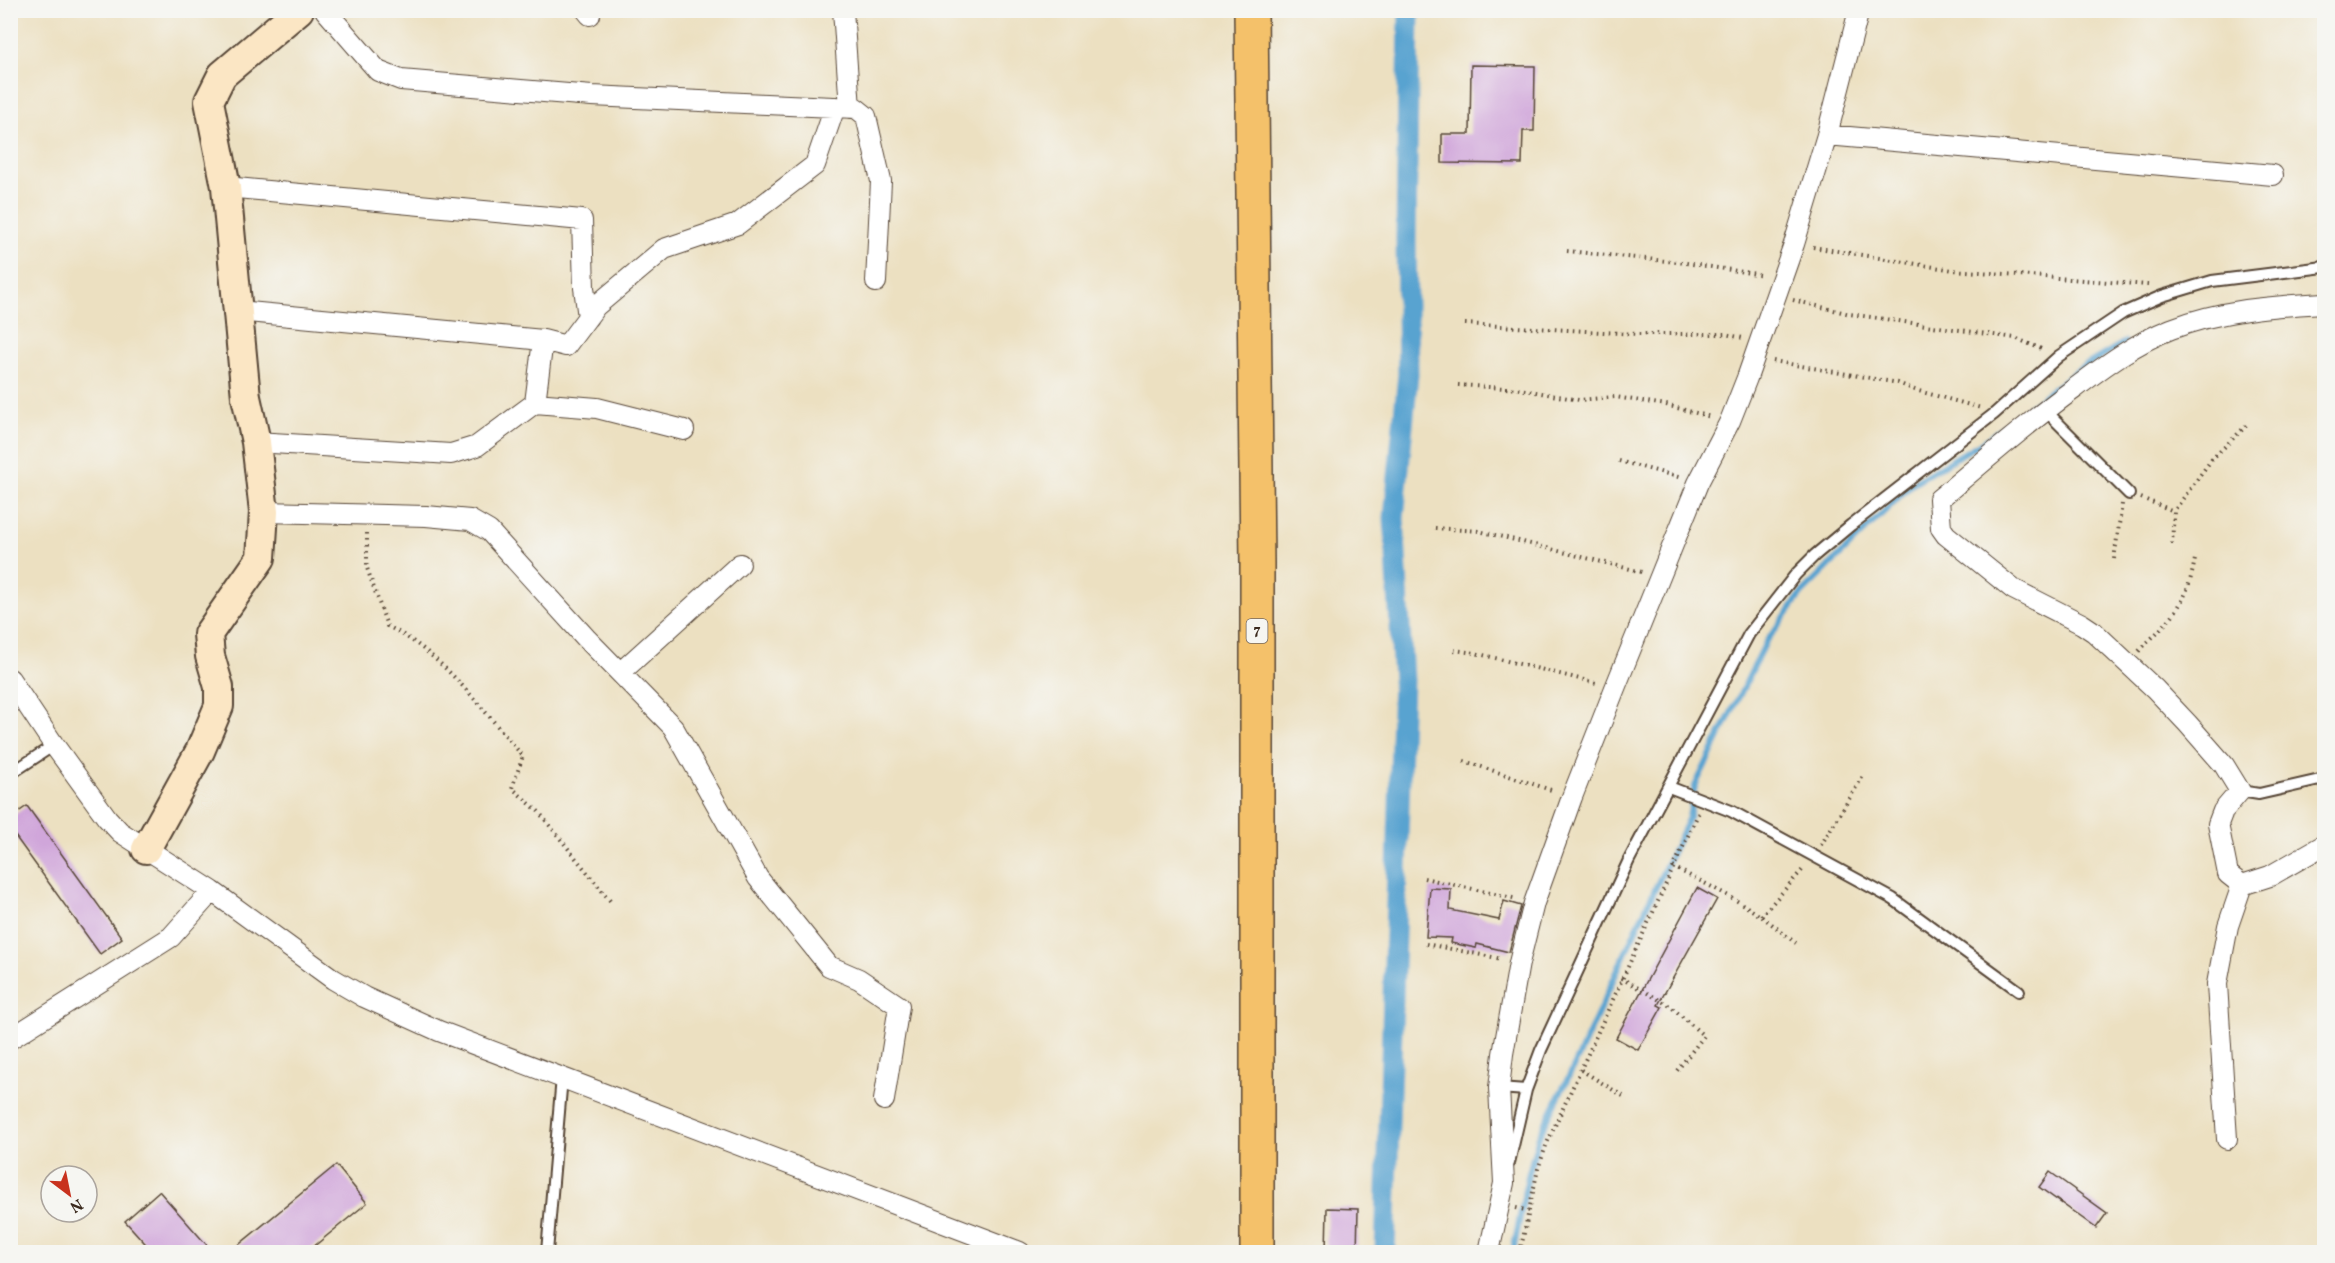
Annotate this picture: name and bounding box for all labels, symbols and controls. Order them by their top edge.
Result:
road number: 7 [1246,619,1268,643]
north arrow [39,1164,99,1224]
text: N [65,1193,87,1218]

